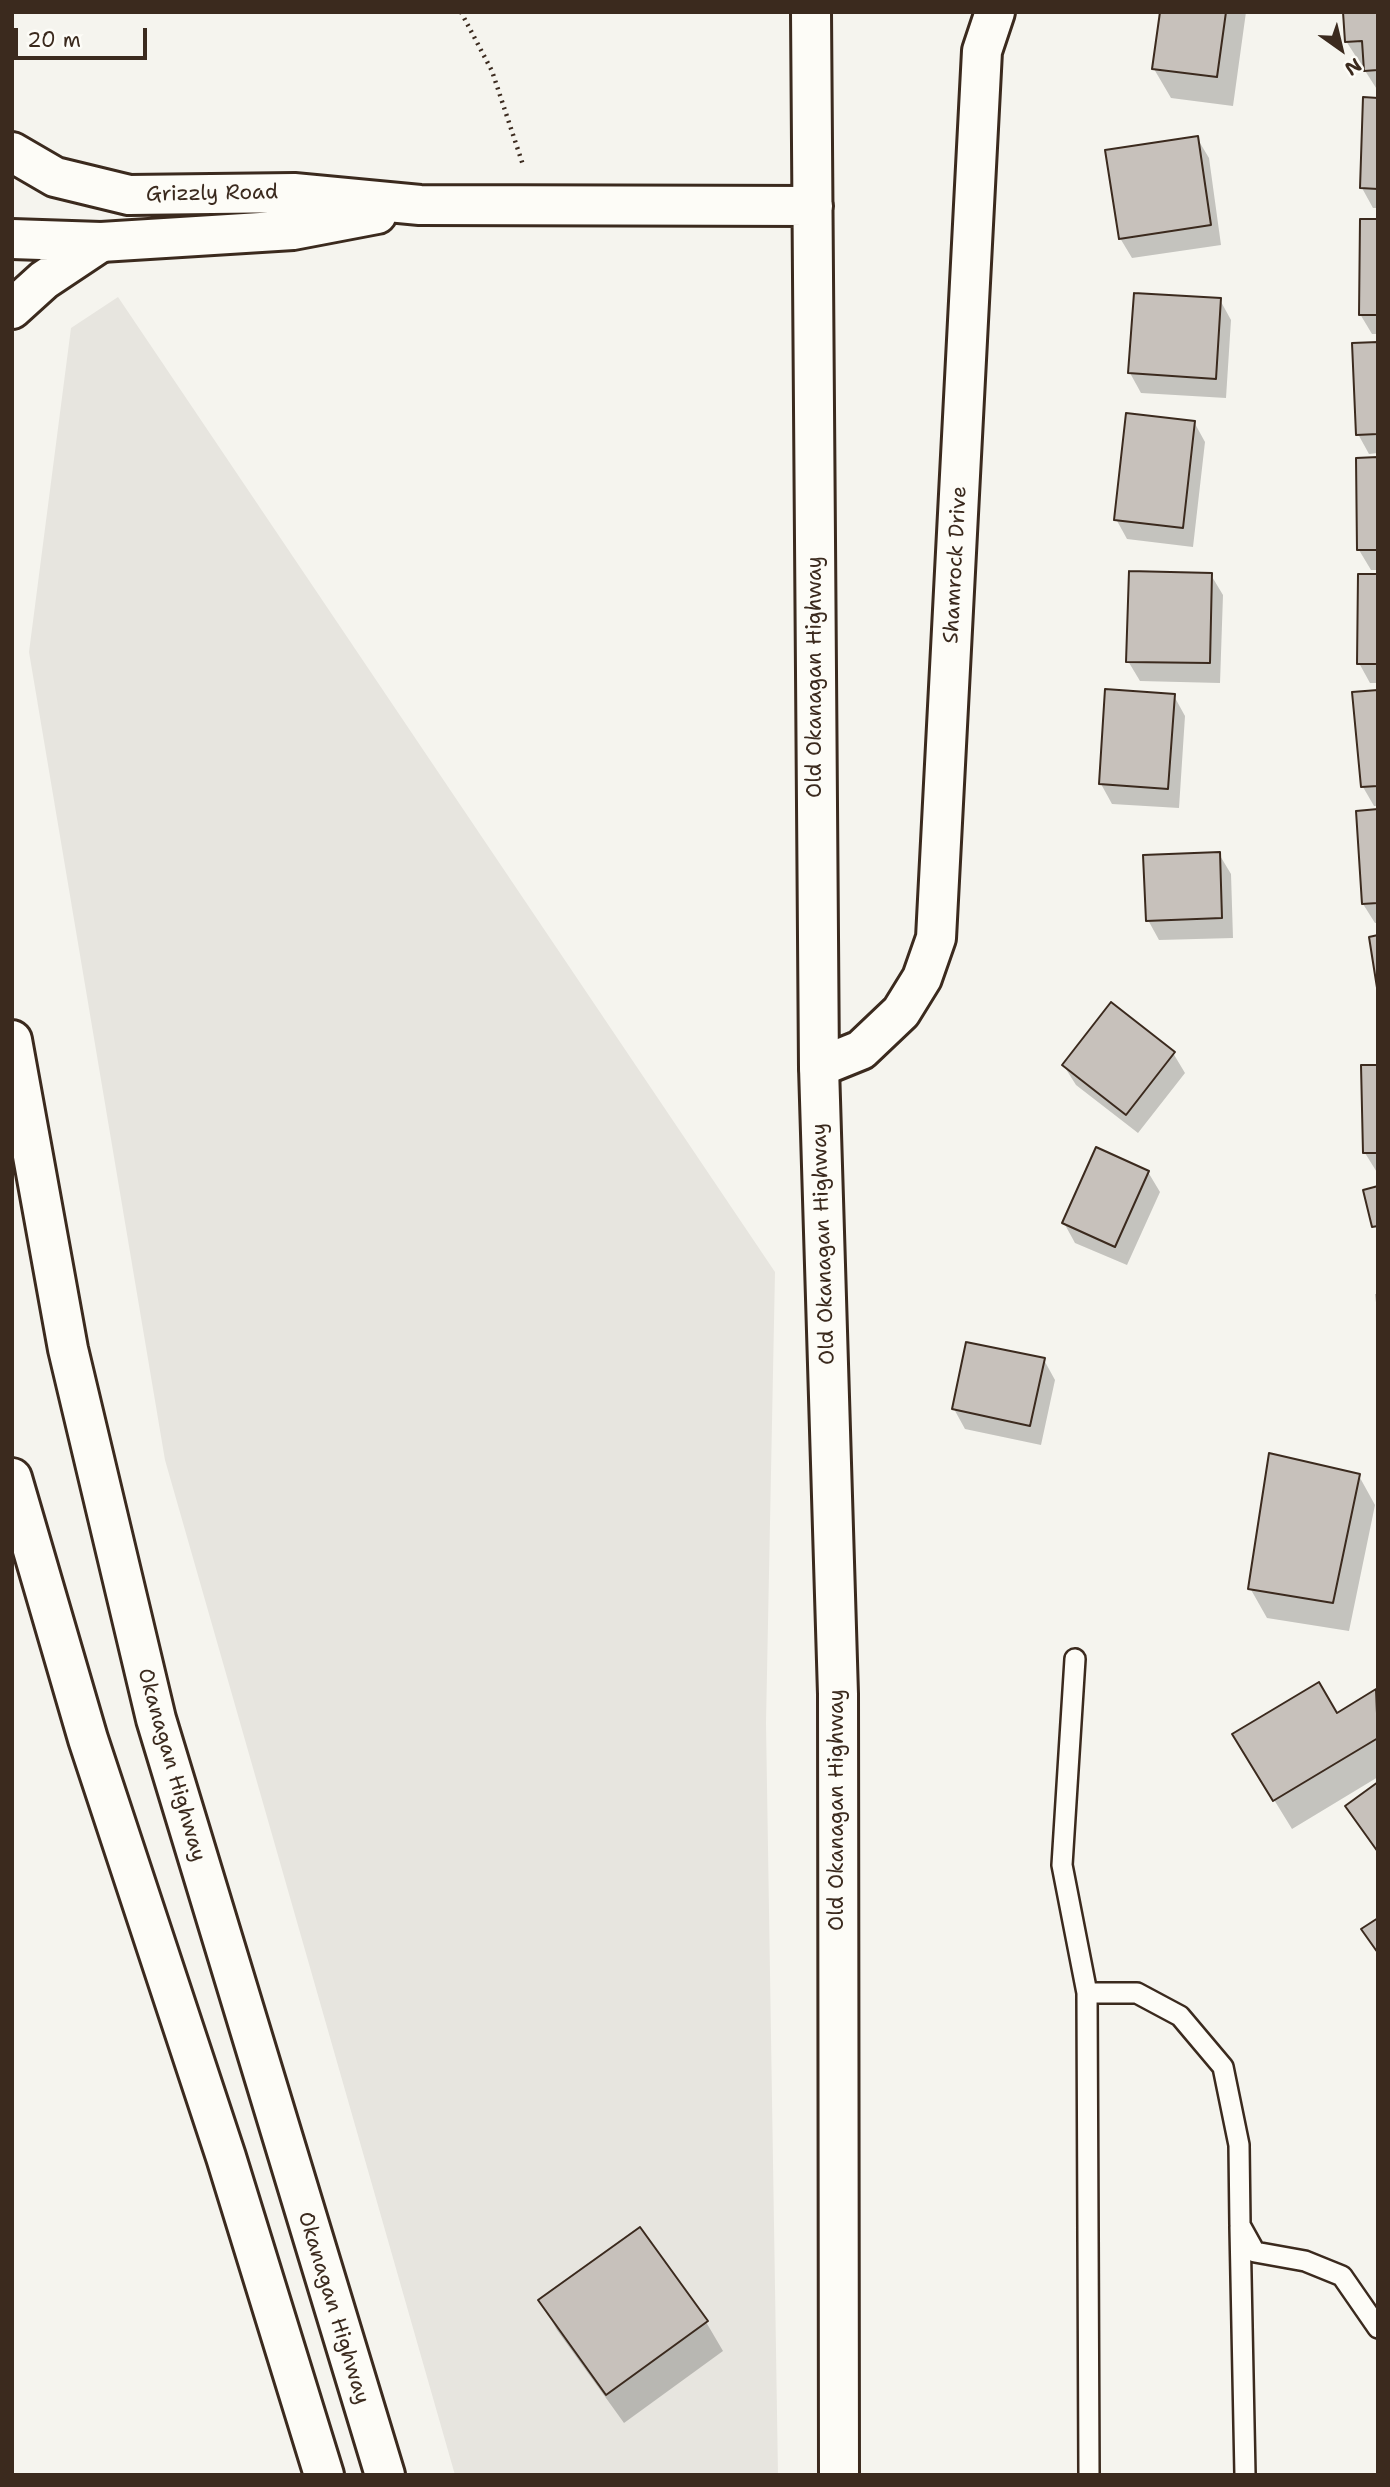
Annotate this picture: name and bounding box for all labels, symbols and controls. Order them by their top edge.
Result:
scale bar [18,14,150,58]
north arrow [1306,14,1376,84]
text: 20 m [27,26,81,54]
text: N [1340,52,1366,81]
street label: Grizzly Road [146,180,278,208]
street label: Shamrock Drive [939,486,973,644]
street label: Old Okanagan Highway [803,556,829,798]
street label: Old Okanagan Highway [807,1123,841,1365]
street label: Okanagan Highway [131,1665,211,1865]
street label: Old Okanagan Highway [825,1689,851,1931]
street label: Okanagan Highway [292,2209,374,2407]

